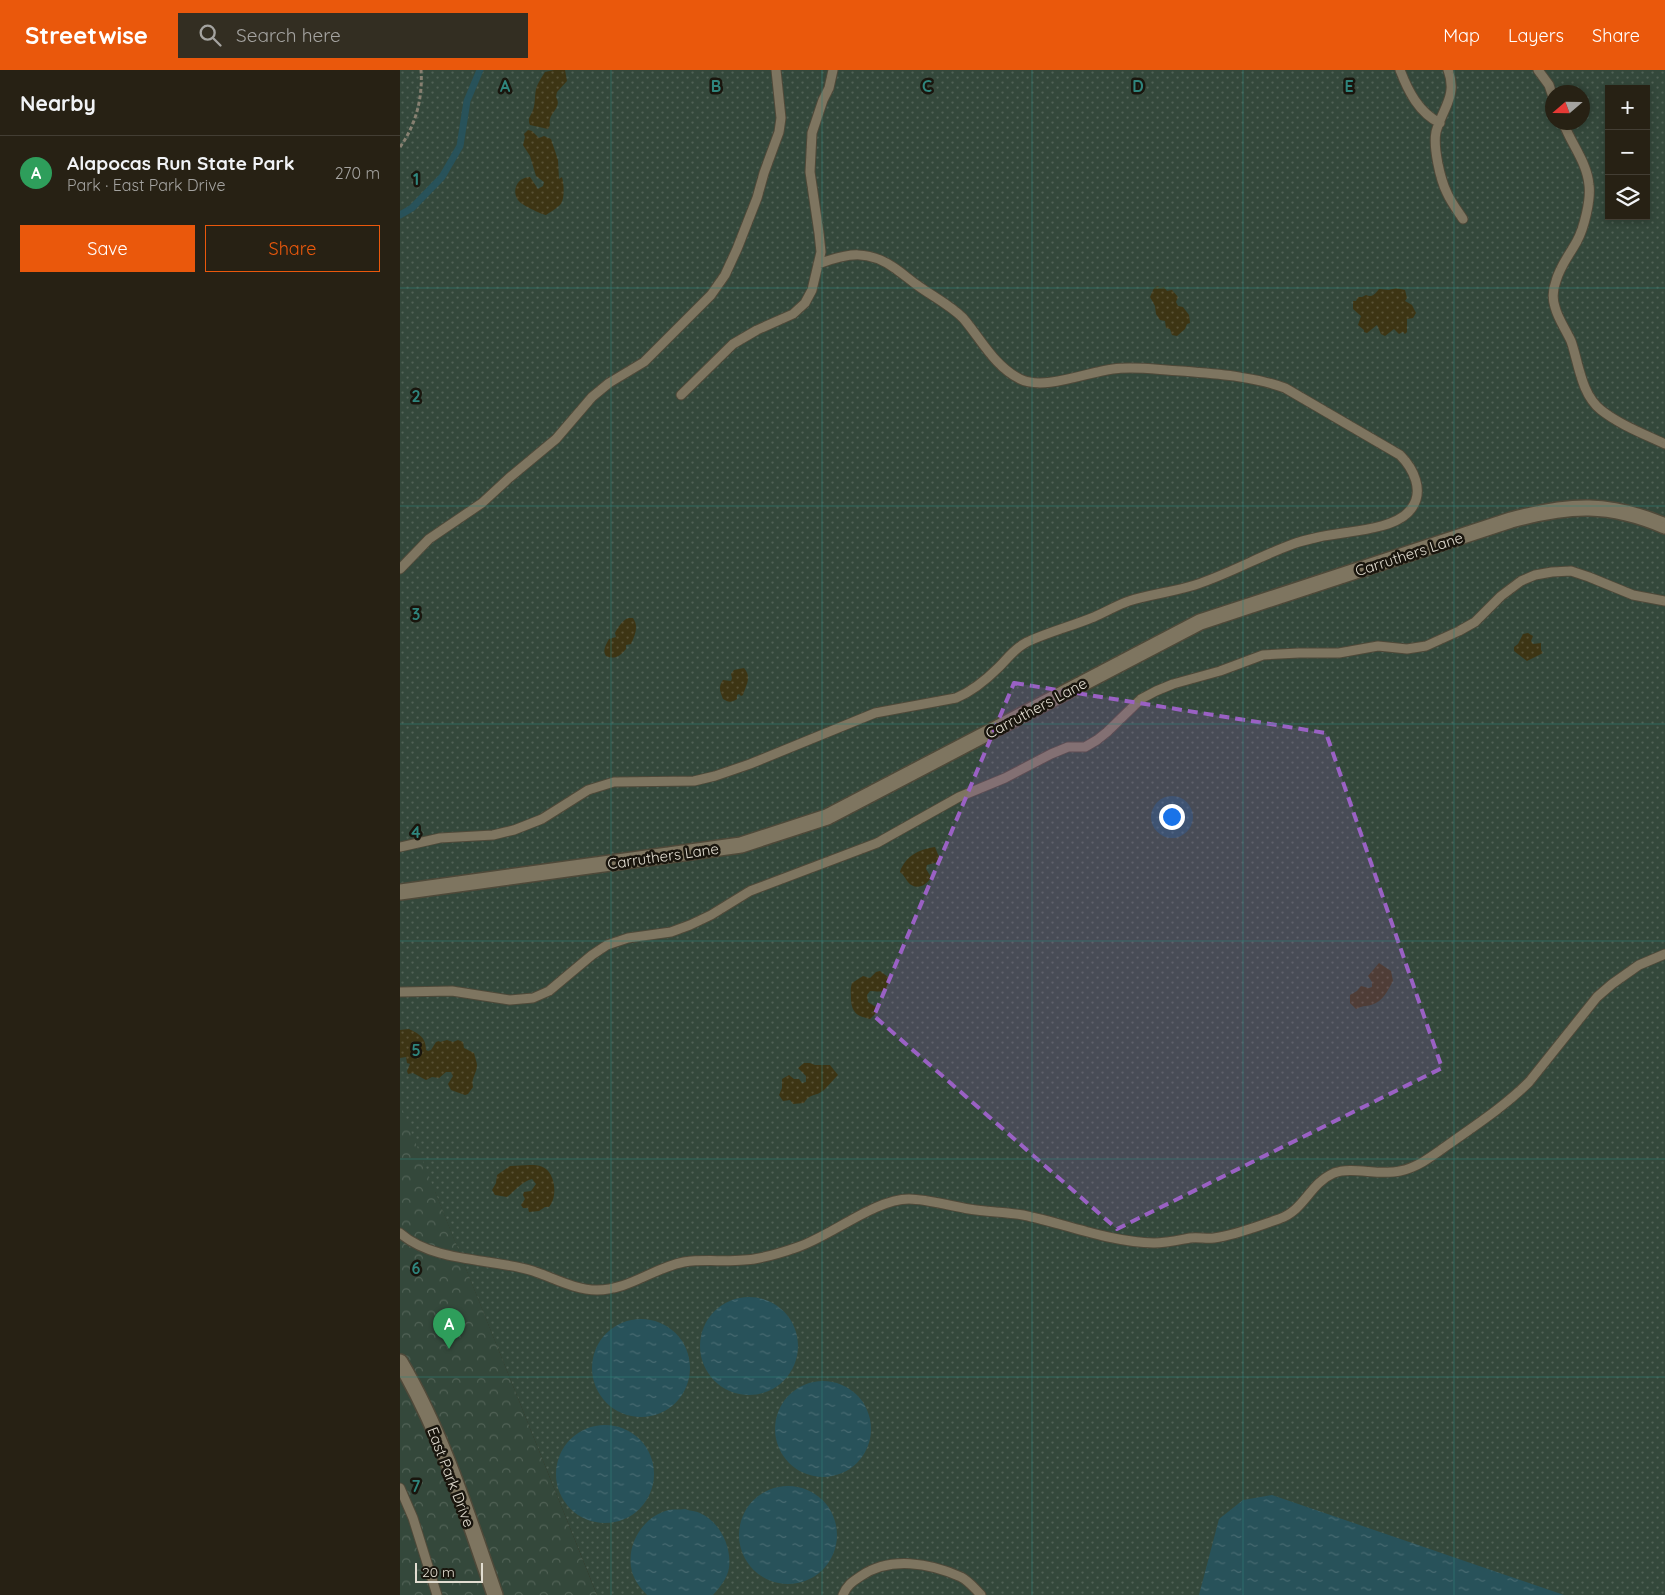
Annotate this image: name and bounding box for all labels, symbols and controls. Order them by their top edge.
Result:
search box [178,13,528,58]
text: Streetwise [25,20,148,50]
icon: search [196,21,224,49]
text: Search here [236,23,341,47]
text: Map [1443,24,1480,47]
text: Layers [1508,24,1564,47]
text: Share [1592,24,1640,47]
text: A [500,76,511,96]
text: B [711,76,721,96]
text: C [922,76,932,96]
text: D [1132,76,1144,96]
text: E [1344,76,1354,96]
north arrow [1545,85,1590,130]
map controls [1605,85,1650,220]
button: + [1605,85,1650,130]
text: Nearby [20,90,96,116]
button: − [1605,130,1650,175]
text: Alapocas Run State Park [67,151,295,175]
text: A [31,163,41,183]
text: 270 m [335,163,380,183]
text: 1 [413,169,419,189]
text: Park · East Park Drive [67,175,226,195]
button: layers [1605,175,1650,220]
button: Save [20,225,195,272]
button: Share [205,225,380,272]
text: 2 [411,386,421,406]
street label: Carruthers Lane [1353,528,1465,580]
text: 3 [412,604,420,624]
street label: Carruthers Lane [982,673,1090,743]
your location [1159,804,1185,830]
text: 4 [411,822,421,842]
street label: Carruthers Lane [606,839,720,873]
text: 5 [411,1040,421,1060]
text: 6 [412,1258,421,1278]
pin: A [433,1308,465,1349]
street label: East Park Drive [423,1424,479,1530]
text: 7 [412,1476,421,1496]
scale bar [415,1560,482,1583]
text: 20 m [422,1563,455,1581]

